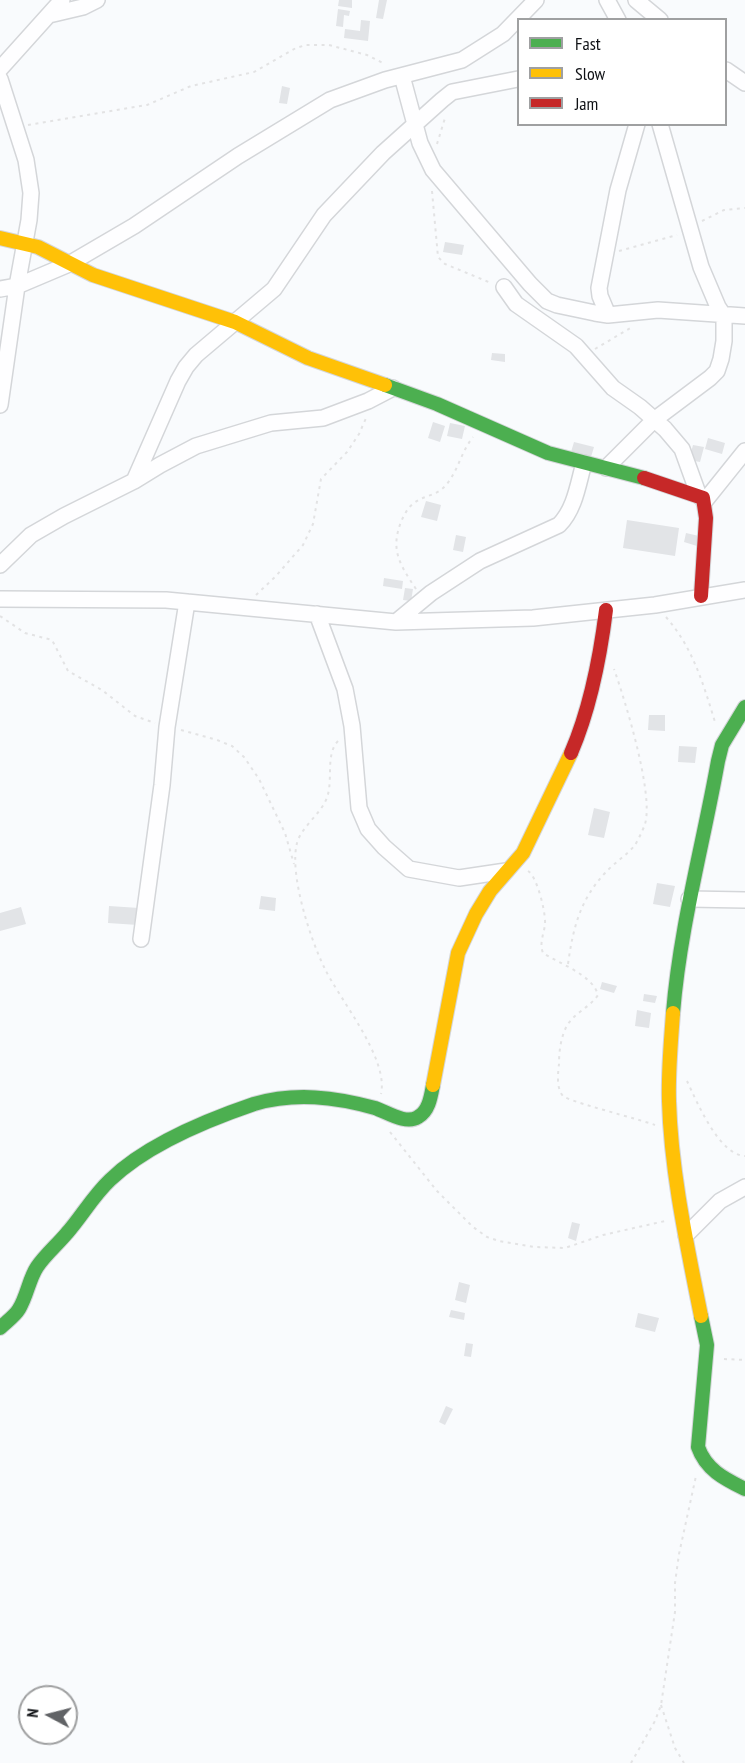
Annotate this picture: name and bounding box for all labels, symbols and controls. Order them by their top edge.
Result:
legend [517,18,727,126]
text: Fast [575,32,601,55]
text: Slow [575,62,605,85]
text: Jam [575,92,598,115]
north arrow [18,1685,78,1745]
text: N [22,1708,43,1719]

